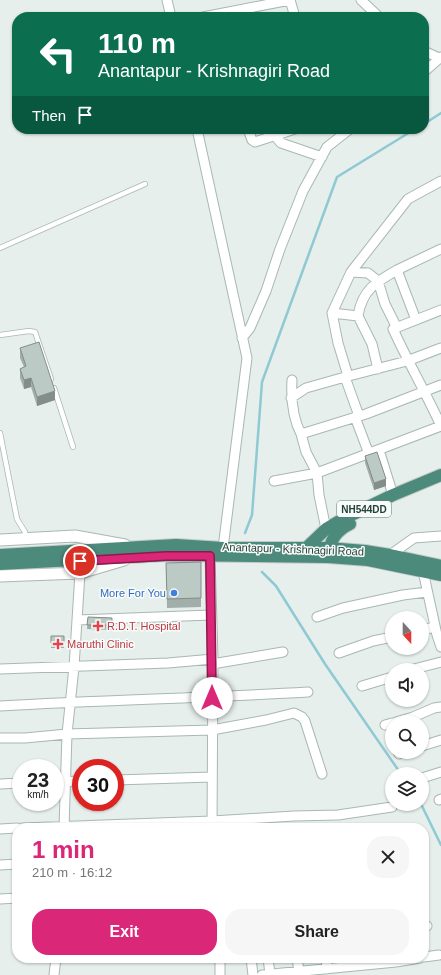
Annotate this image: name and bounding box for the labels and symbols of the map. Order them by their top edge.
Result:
road number: NH544DD [337,501,391,517]
street label: Anantapur - Krishnagiri Road [222,541,364,557]
pin [63,544,97,578]
place label: More For You [100,587,166,599]
marker: More For You [169,588,179,598]
north arrow [385,611,429,655]
marker: R.D.T. Hospital [92,620,104,632]
place label: R.D.T. Hospital [107,620,180,632]
marker: Maruthi Clinic [52,638,64,650]
place label: Maruthi Clinic [67,638,134,650]
position arrow [191,677,233,719]
speed limit sign: 30 [72,759,124,811]

